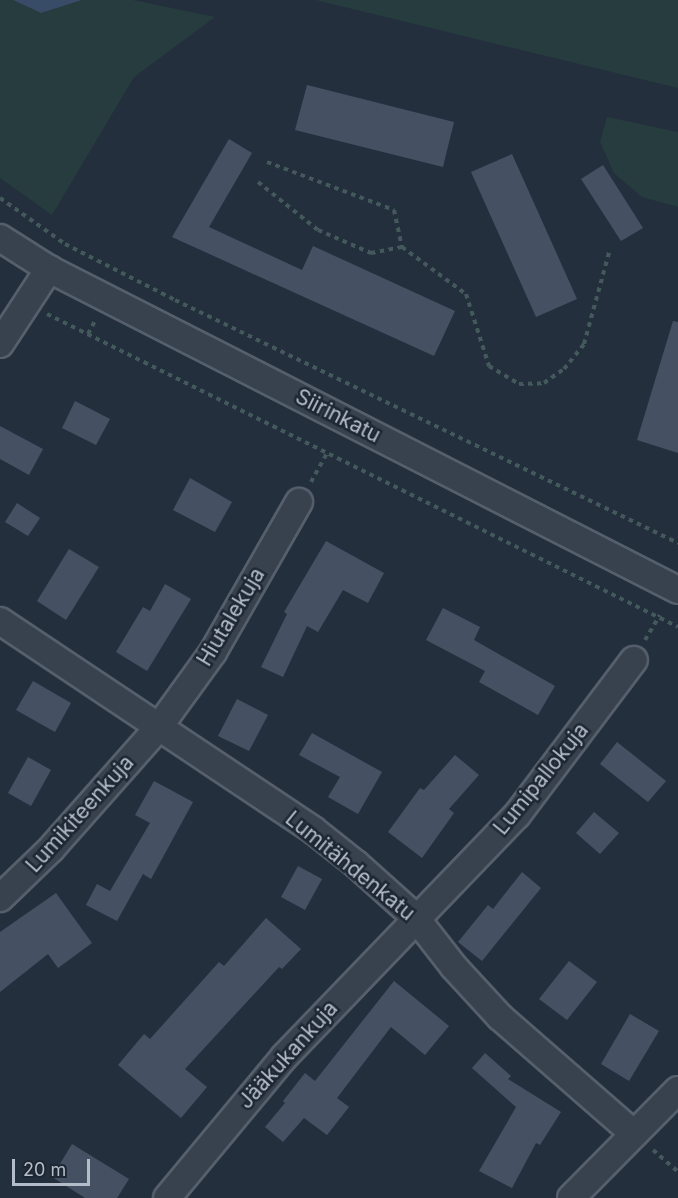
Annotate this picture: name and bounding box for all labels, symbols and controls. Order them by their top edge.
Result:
street label: Siirinkatu [291,384,385,448]
street label: Hiutalekuja [192,563,270,671]
street label: Lumipallokuja [488,718,594,840]
street label: Lumikiteenkuja [21,750,139,878]
street label: Lumitähdenkatu [280,806,420,926]
street label: Jääkukankuja [233,996,343,1114]
scale bar [15,1147,93,1185]
text: 20 m [23,1159,66,1180]

